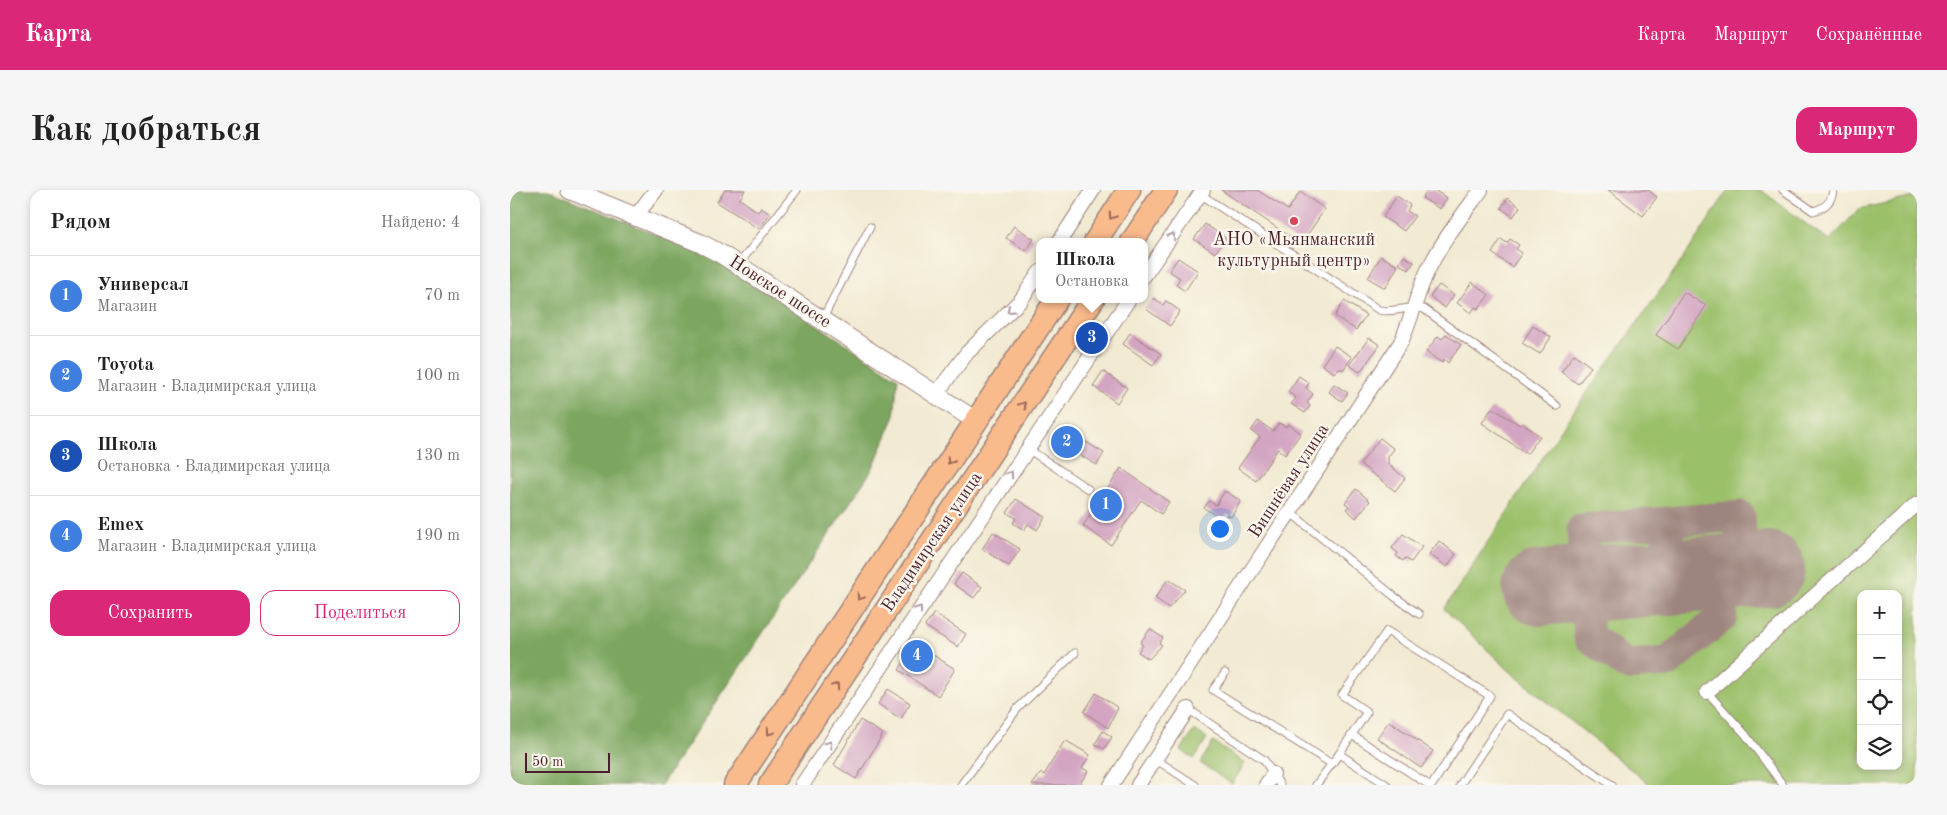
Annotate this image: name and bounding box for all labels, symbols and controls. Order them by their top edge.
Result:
text: Карта [25,23,92,47]
text: Карта [1637,26,1686,44]
text: Маршрут [1714,26,1788,44]
text: Сохранённые [1816,26,1922,44]
button: Маршрут [1796,107,1917,153]
text: Как добраться [30,113,261,148]
one-way arrow [1109,210,1118,220]
text: Рядом [50,212,111,233]
text: Найдено: 4 [381,215,460,231]
marker: АНО «Мьянманский культурный центр» [1288,215,1300,227]
place label: АНО «Мьянманский культурный центр» [1213,231,1375,270]
one-way arrow [1166,232,1175,242]
popup [1036,238,1148,303]
text: Школа [1055,251,1115,270]
street label: Новское шоссе [726,252,834,332]
text: Остановка [1055,274,1129,290]
text: Универсал [97,276,189,295]
text: 1 [61,288,71,304]
text: 70 m [424,288,460,304]
text: Магазин [97,299,157,315]
one-way arrow [1006,304,1015,313]
pin: 3 [1076,319,1108,357]
text: Toyota [97,356,154,375]
text: 2 [61,368,71,384]
text: 100 m [415,368,460,384]
text: Магазин · Владимирская улица [97,379,317,395]
one-way arrow [1017,402,1026,411]
street label: Вишнёвая улица [1246,421,1333,541]
pin: 2 [1051,423,1083,461]
text: Школа [97,436,157,455]
text: 3 [61,448,71,464]
text: 130 m [415,448,460,464]
one-way arrow [946,456,956,465]
text: Остановка · Владимирская улица [97,459,331,475]
street label: Владимирская улица [879,469,986,615]
one-way arrow [1004,471,1013,480]
pin: 1 [1090,486,1122,524]
text: Emex [97,516,144,535]
your location [1207,516,1233,542]
text: 4 [61,528,71,544]
text: 190 m [415,528,460,544]
text: Магазин · Владимирская улица [97,539,317,555]
button: Сохранить [50,590,250,636]
button: Поделиться [260,590,460,636]
map controls [1857,590,1902,770]
button: + [1857,590,1902,635]
one-way arrow [857,591,866,601]
one-way arrow [913,605,922,615]
button: − [1857,635,1902,680]
pin: 4 [901,637,933,675]
button: locate [1857,680,1902,725]
one-way arrow [829,682,839,691]
button: layers [1857,725,1902,770]
one-way arrow [767,727,776,736]
one-way arrow [823,741,832,750]
scale bar [525,750,610,773]
text: 50 m [532,755,563,769]

